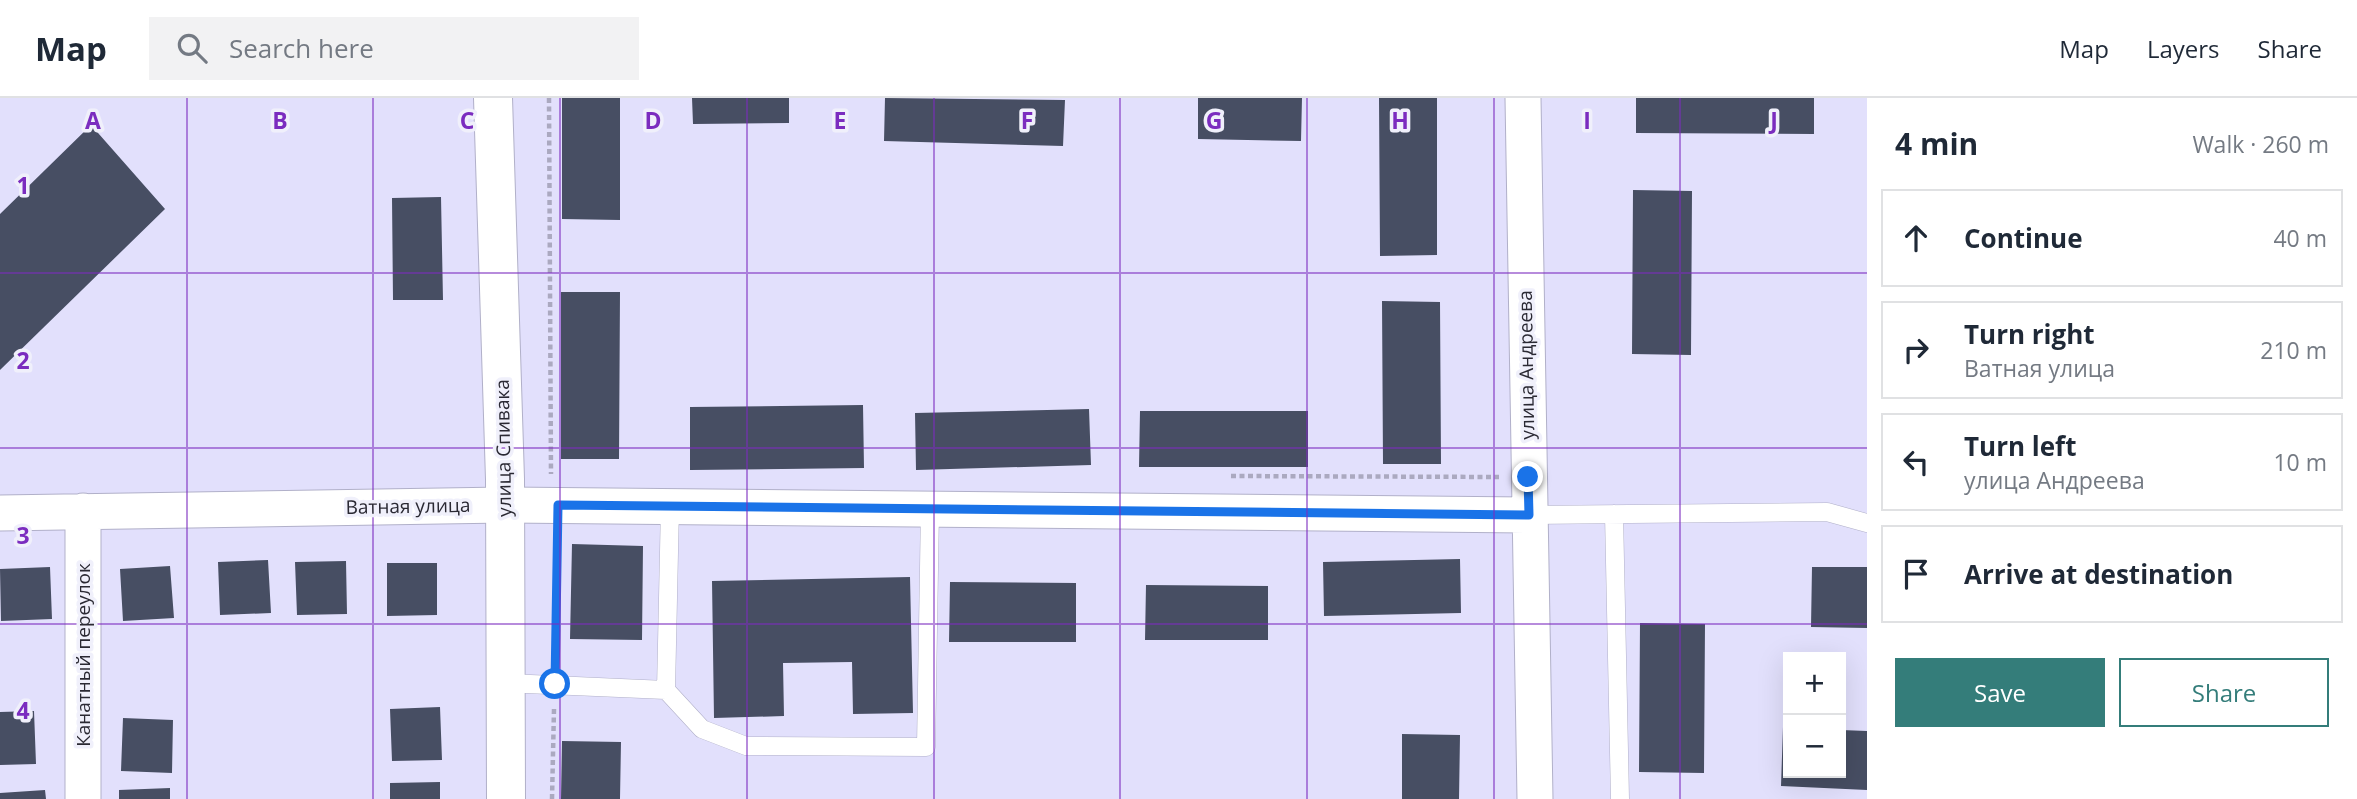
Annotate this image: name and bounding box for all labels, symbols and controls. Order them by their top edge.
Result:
search box [149,17,639,80]
text: Map [35,26,107,71]
icon: search [173,29,211,67]
text: Search here [229,30,374,66]
text: Map [2059,32,2109,65]
text: Layers [2147,32,2220,65]
text: Share [2258,32,2322,65]
text: A [85,104,101,136]
text: B [272,104,288,136]
text: C [460,104,474,136]
text: D [644,104,662,136]
text: E [834,104,846,136]
text: F [1021,104,1033,136]
text: G [1206,104,1222,136]
text: H [1391,104,1409,136]
text: I [1583,104,1591,136]
text: J [1768,104,1778,136]
text: 4 min [1895,123,1978,164]
text: Walk · 260 m [2192,128,2329,160]
text: 1 [16,169,30,201]
icon: ahead [1897,219,1935,257]
text: Continue [1964,220,2083,256]
text: 40 m [2273,222,2327,254]
street label: улица Андреева [1512,290,1540,440]
text: Turn right [1964,316,2095,352]
icon: right [1897,331,1935,369]
text: 210 m [2260,334,2327,366]
text: 2 [16,344,30,376]
text: Ватная улица [1964,352,2115,384]
street label: улица Спивака [489,379,517,517]
text: Turn left [1964,428,2076,464]
icon: left [1897,443,1935,481]
text: 10 m [2273,446,2327,478]
route end [1512,461,1543,492]
text: улица Андреева [1964,464,2145,496]
street label: Ватная улица [345,492,471,520]
text: 3 [16,519,30,551]
icon: arrive [1897,555,1935,593]
text: Arrive at destination [1964,556,2233,592]
street label: Канатный переулок [70,563,96,747]
map controls [1783,652,1846,778]
button: + [1783,652,1846,715]
button: Save [1895,658,2105,727]
button: Share [2119,658,2329,727]
route start [539,668,570,699]
text: 4 [16,694,30,726]
button: − [1783,715,1846,778]

